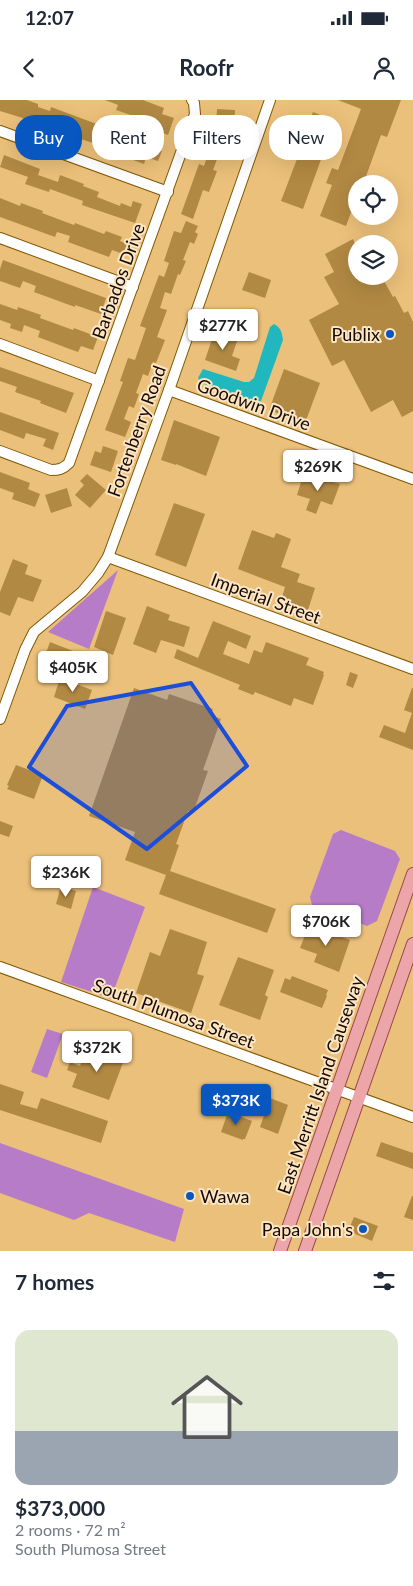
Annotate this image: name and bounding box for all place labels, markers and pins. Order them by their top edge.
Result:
pin: $277K [188,308,258,351]
place label: Publix [332,323,380,345]
marker: Publix [384,328,396,340]
pin: $269K [283,450,353,492]
pin: $405K [38,650,108,693]
pin: $236K [31,856,101,898]
pin: $706K [291,904,361,947]
pin: $372K [62,1030,132,1073]
pin: $373K [201,1084,271,1126]
place label: Wawa [200,1185,250,1207]
marker: Wawa [184,1190,196,1202]
place label: Papa John's [262,1218,353,1240]
marker: Papa John's [357,1223,369,1235]

